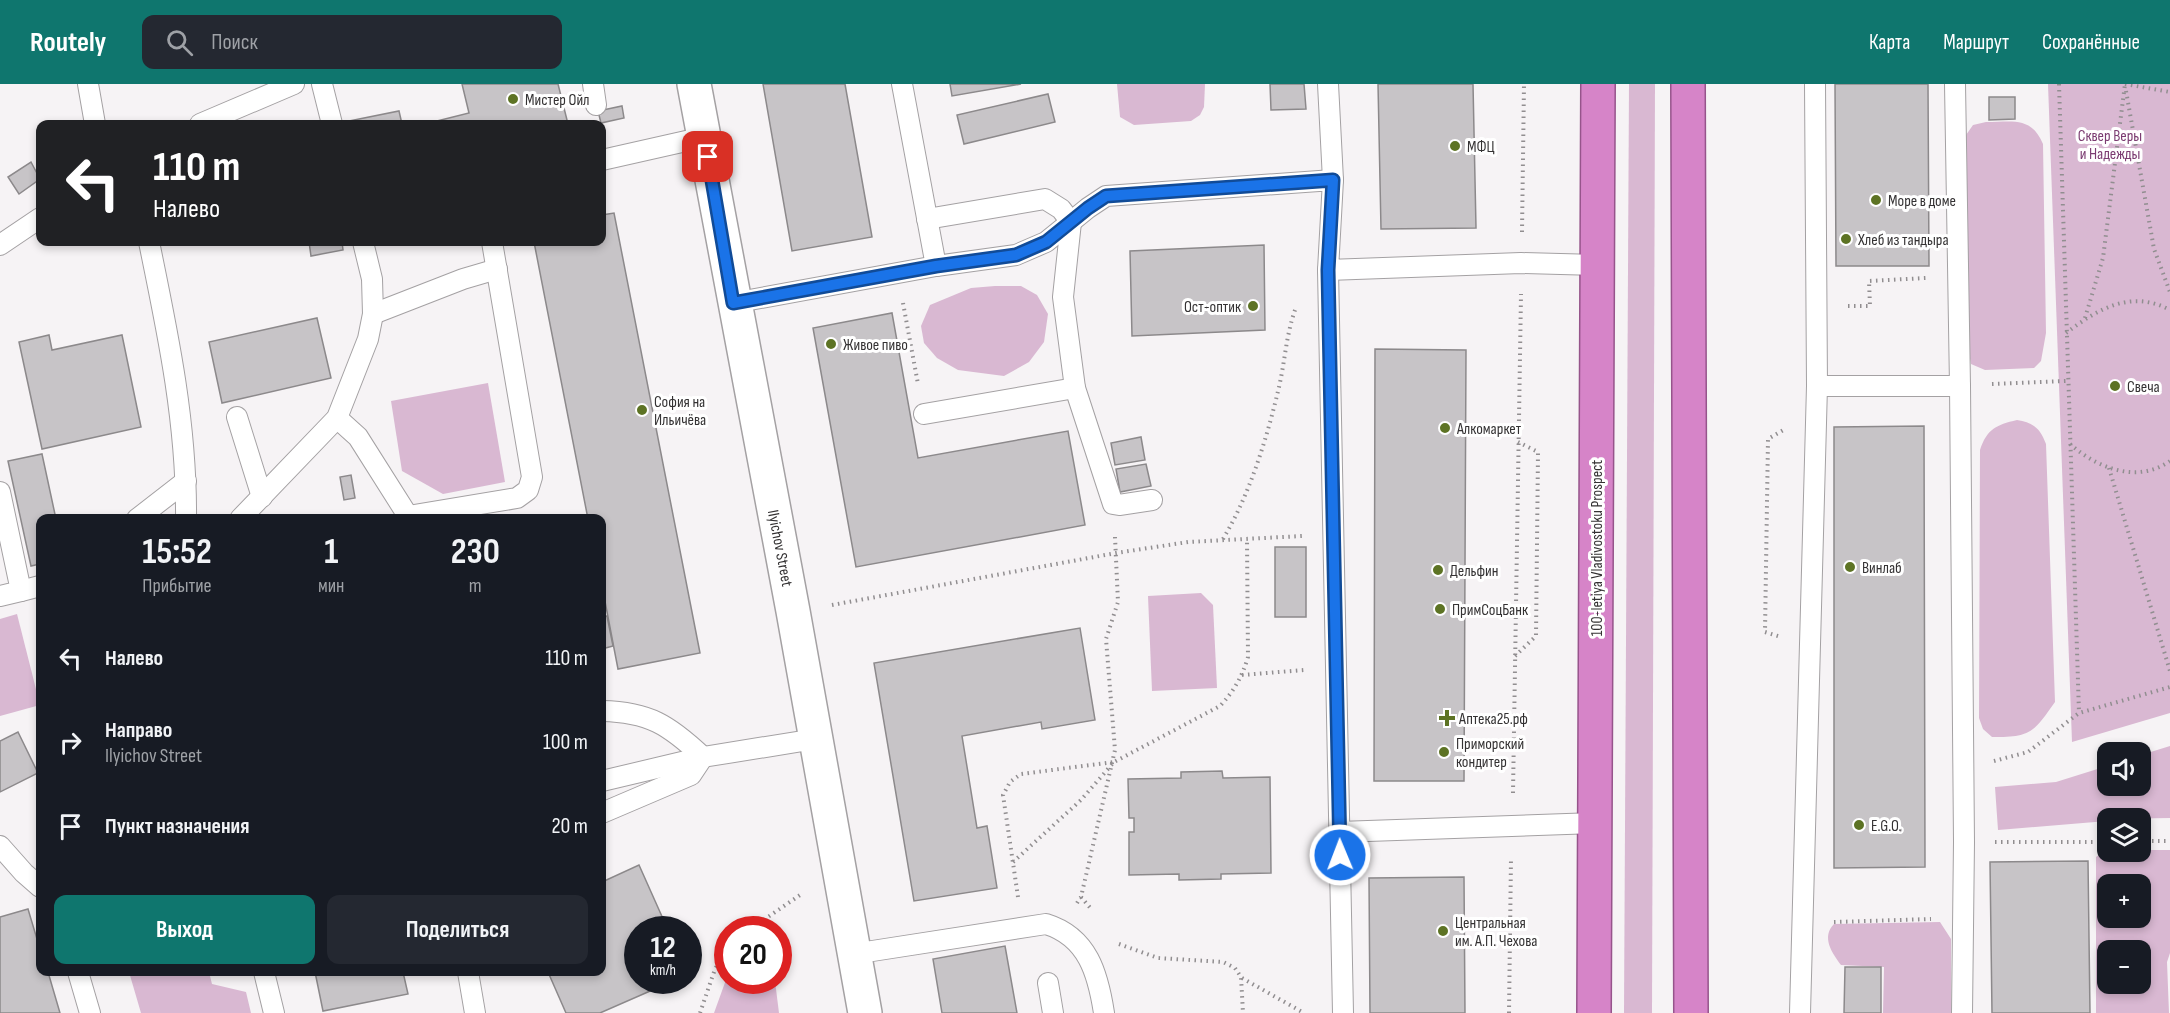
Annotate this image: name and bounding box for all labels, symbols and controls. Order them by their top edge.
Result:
search box [142,15,562,69]
text: Routely [30,26,106,59]
icon: search [163,26,196,59]
text: Поиск [211,29,258,56]
text: Карта [1869,30,1910,55]
text: Маршрут [1943,30,2009,55]
text: Сохранённые [2042,30,2140,55]
place label: Мистер Ойл [525,91,590,110]
marker: Мистер Ойл [506,92,520,106]
park label: Сквер Веры и Надежды [2078,127,2142,164]
pin [682,131,733,182]
place label: МФЦ [1467,138,1495,157]
marker: МФЦ [1448,139,1462,153]
icon: arrive [691,140,724,173]
text: 110 m [153,142,240,193]
icon: left [54,144,132,222]
place label: Море в доме [1888,192,1956,211]
text: Налево [153,193,220,225]
marker: Море в доме [1869,193,1883,207]
place label: Хлеб из тандыра [1857,231,1949,250]
marker: Хлеб из тандыра [1839,232,1853,246]
place label: Ост-оптик [1184,298,1242,317]
marker: Ост-оптик [1246,299,1260,313]
place label: Живое пиво [843,336,908,355]
marker: Живое пиво [824,337,838,351]
place label: Свеча [2127,378,2160,397]
marker: Свеча [2108,379,2122,393]
place label: София на Ильичёва [654,393,706,430]
marker: София на Ильичёва [635,403,649,417]
place label: Алкомаркет [1456,420,1522,439]
marker: Алкомаркет [1438,421,1452,435]
street label: 100-letiya Vladivostoku Prospect [1588,460,1607,636]
street label: Ilyichov Street [763,508,796,588]
text: 15:52 [142,531,212,574]
text: 1 [324,531,338,574]
text: 230 [451,531,500,574]
place label: Винлаб [1862,559,1902,578]
marker: Винлаб [1843,560,1857,574]
place label: Дельфин [1450,562,1498,581]
marker: Дельфин [1431,563,1445,577]
text: Прибытие [142,574,212,598]
text: мин [318,574,344,598]
text: m [469,574,482,598]
place label: ПримСоцБанк [1452,601,1529,620]
marker: ПримСоцБанк [1433,602,1447,616]
icon: left [54,642,87,675]
text: Налево [105,645,163,672]
text: 110 m [545,645,588,672]
place label: Аптека25.рф [1458,710,1528,729]
marker: Аптека25.рф [1440,711,1454,725]
text: Направо [105,717,172,744]
icon: right [54,726,87,759]
text: 100 m [543,729,588,756]
place label: Приморский кондитер [1456,735,1524,772]
map controls [2097,742,2151,994]
button: sound [2097,742,2151,796]
text: Ilyichov Street [105,744,202,768]
marker: Приморский кондитер [1437,745,1451,759]
button: layers [2097,808,2151,862]
icon: arrive [54,810,87,843]
text: Пункт назначения [105,813,249,840]
text: 20 m [552,813,588,840]
place label: E.G.O. [1871,817,1901,836]
marker: E.G.O. [1852,818,1866,832]
position arrow [1308,823,1372,887]
button: + [2097,874,2151,928]
button: Выход [54,895,315,964]
button: Поделиться [327,895,588,964]
place label: Центральная им. А.П. Чехова [1455,914,1537,951]
speed limit sign: 20 [714,916,792,994]
marker: Центральная им. А.П. Чехова [1436,924,1450,938]
text: 12 [650,930,676,966]
button: − [2097,940,2151,994]
text: km/h [650,961,676,980]

